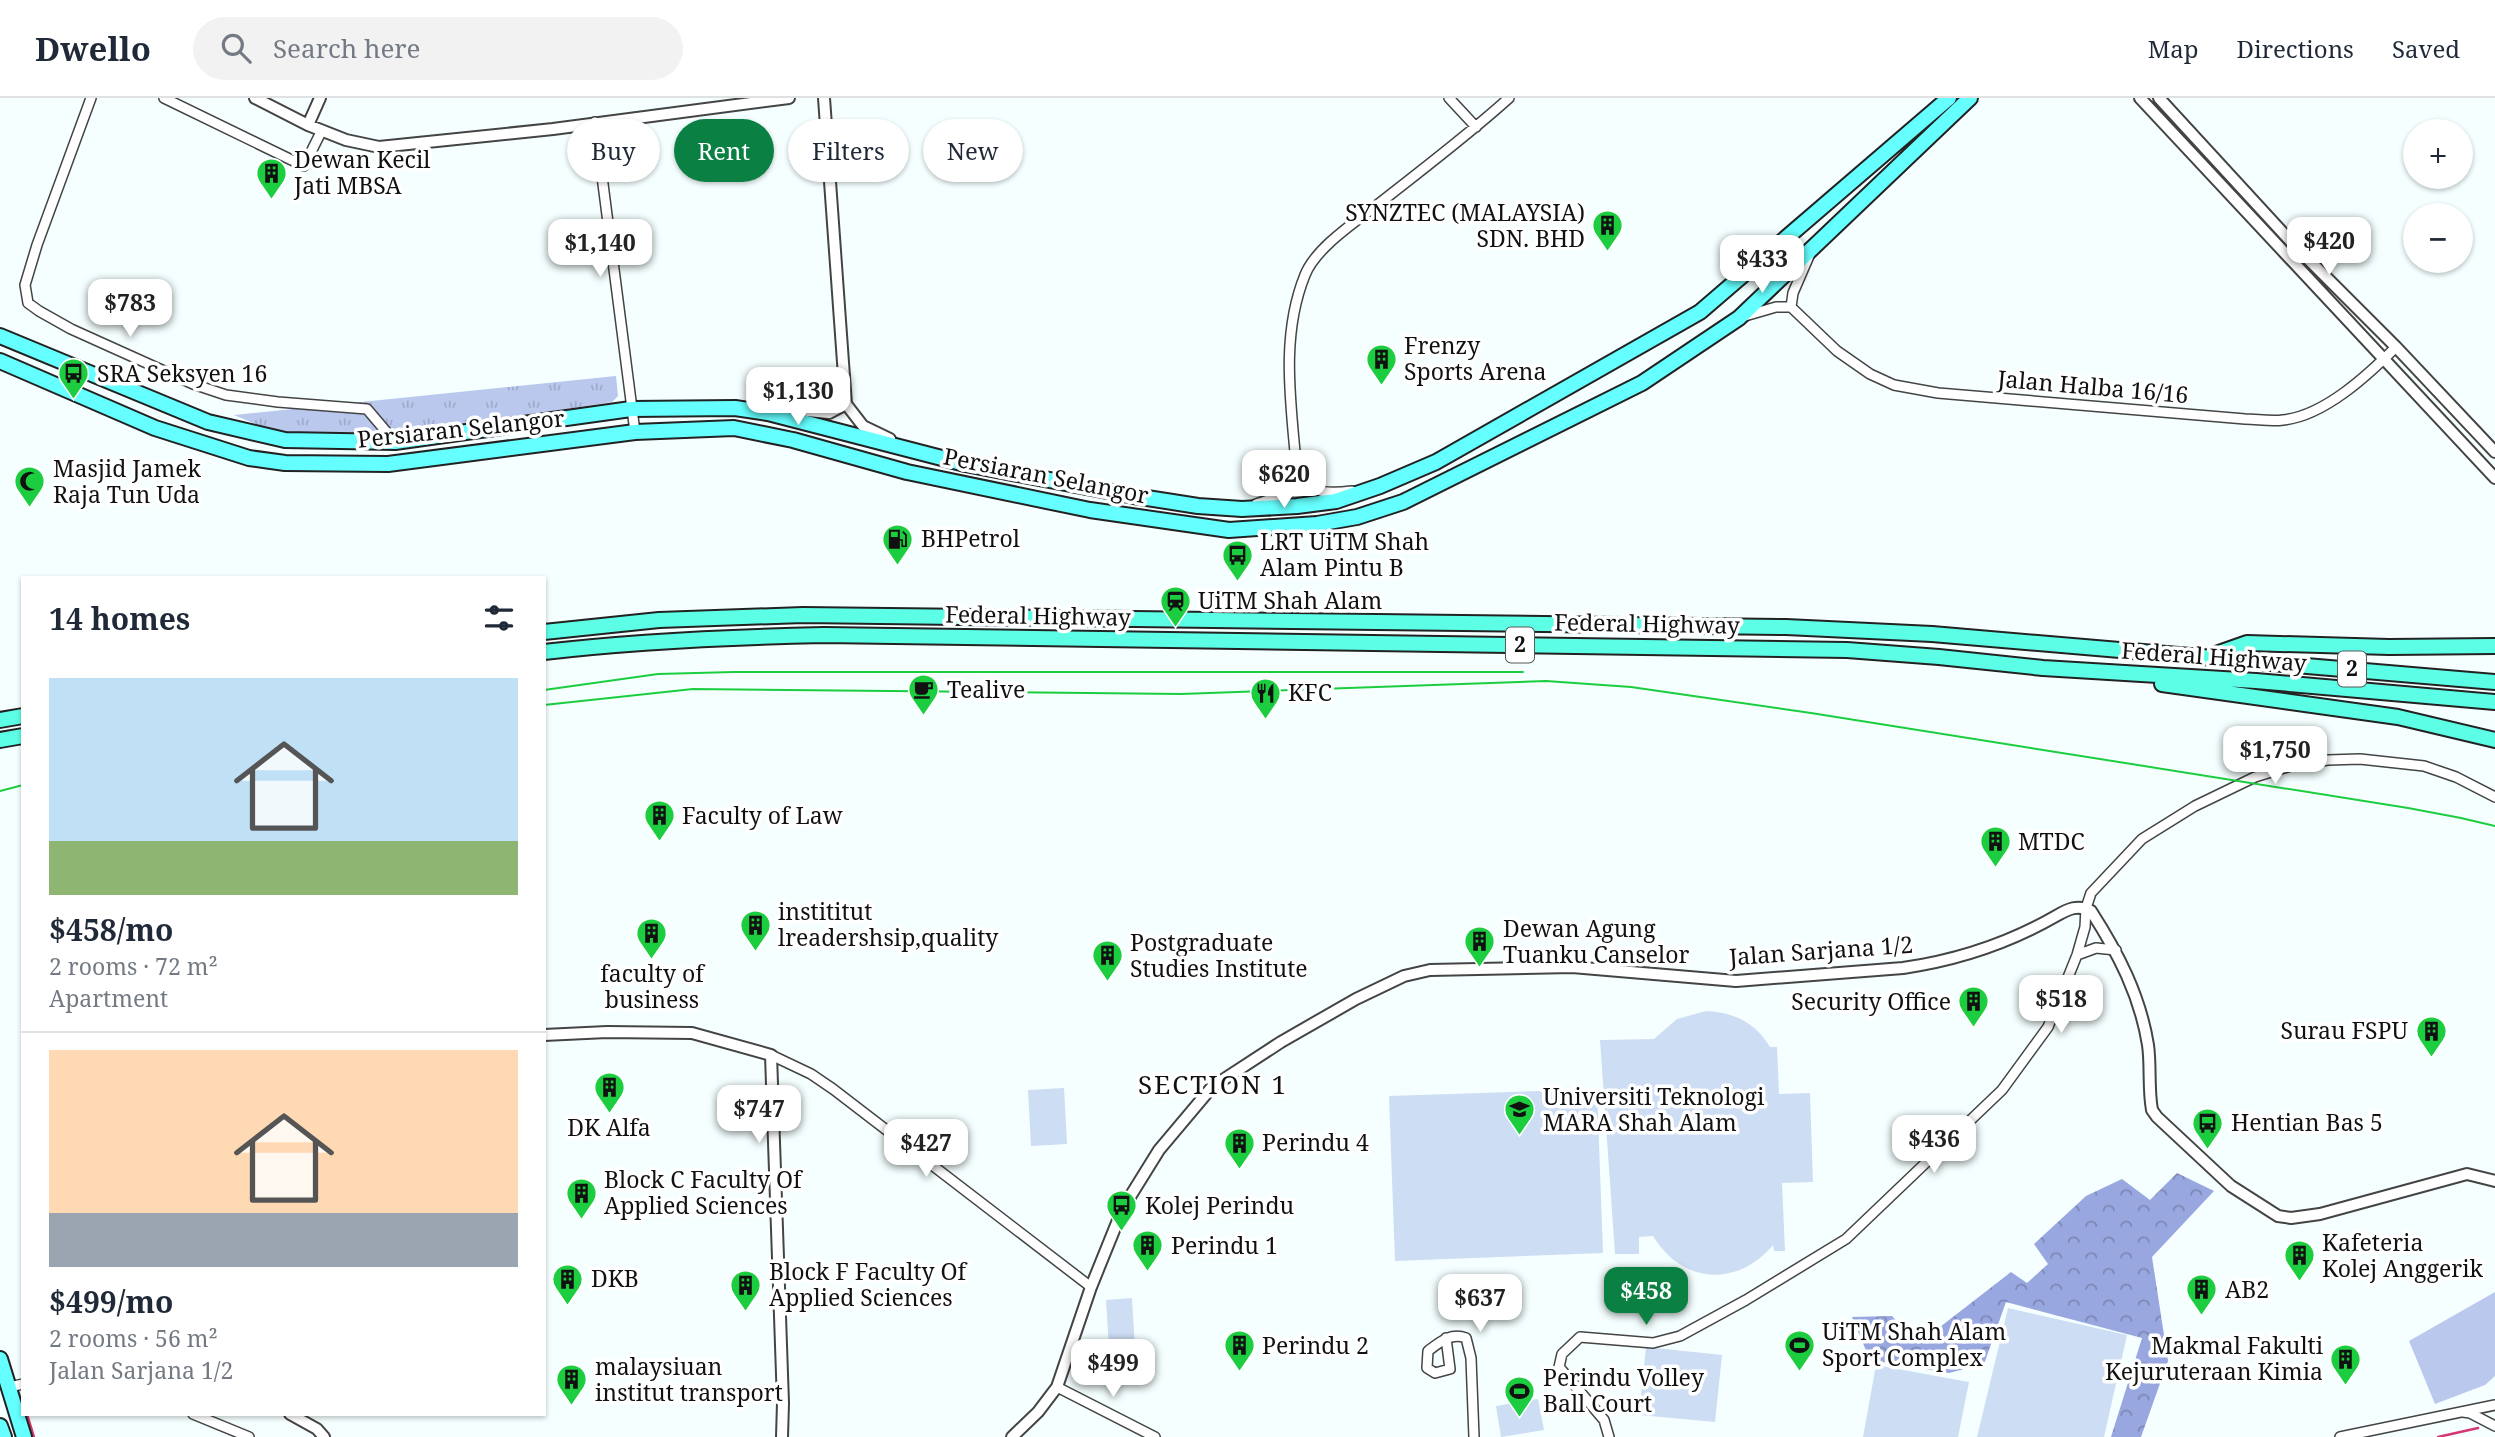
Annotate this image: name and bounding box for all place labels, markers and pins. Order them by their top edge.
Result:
place label: Dewan Kecil Jati MBSA [293,143,430,201]
building icon: Dewan Kecil Jati MBSA [254,156,288,200]
place label: SYNZTEC (MALAYSIA) SDN. BHD [1345,196,1585,254]
building icon: SYNZTEC (MALAYSIA) SDN. BHD [1591,209,1625,253]
pin: $420 [2288,218,2370,277]
pin: $1,140 [543,220,657,279]
pin: $433 [1721,236,1803,295]
pin: $783 [89,280,171,339]
place label: Frenzy Sports Arena [1404,329,1546,387]
building icon: Frenzy Sports Arena [1364,342,1398,386]
bus stop icon: SRA Seksyen 16 [57,357,91,401]
place label: SRA Seksyen 16 [97,357,267,389]
pin: $1,130 [741,368,855,427]
pin: $620 [1243,450,1325,510]
place label: Masjid Jamek Raja Tun Uda [53,452,201,510]
mosque icon: Masjid Jamek Raja Tun Uda [13,465,47,509]
fuel station icon: BHPetrol [881,522,915,566]
place label: BHPetrol [921,522,1020,554]
place label: LRT UiTM Shah Alam Pintu B [1260,525,1429,583]
bus stop icon: LRT UiTM Shah Alam Pintu B [1220,538,1254,582]
station icon: UiTM Shah Alam [1158,584,1192,628]
place label: UiTM Shah Alam [1198,584,1382,616]
cafe icon: Tealive [907,673,941,717]
place label: Tealive [947,673,1025,705]
restaurant icon: KFC [1248,676,1282,720]
place label: KFC [1288,676,1332,708]
pin: $1,750 [2218,726,2332,786]
building icon: Faculty of Law [642,799,676,843]
place label: Faculty of Law [682,799,843,831]
building icon: MTDC [1978,825,2012,869]
place label: MTDC [2018,825,2085,857]
place label: instititut lreadershsip,quality [778,895,998,953]
building icon: instititut lreadershsip,quality [738,908,772,952]
place label: Dewan Agung Tuanku Canselor [1503,912,1690,970]
building icon: faculty of business [635,916,669,960]
building icon: Dewan Agung Tuanku Canselor [1463,925,1497,969]
place label: Postgraduate Studies Institute [1130,926,1308,984]
building icon: Postgraduate Studies Institute [1090,939,1124,983]
place label: faculty of business [600,957,706,1015]
pin: $518 [2020,976,2102,1035]
place label: Security Office [1791,985,1951,1017]
building icon: Security Office [1957,985,1991,1029]
place label: Surau FSPU [2281,1014,2408,1046]
building icon: Surau FSPU [2414,1014,2448,1058]
building icon: DK Alfa [592,1070,626,1114]
place label: Universiti Teknologi MARA Shah Alam [1543,1080,1765,1138]
pin: $747 [718,1086,800,1145]
school or university icon: Universiti Teknologi MARA Shah Alam [1503,1093,1537,1137]
bus stop icon: Hentian Bas 5 [2191,1106,2225,1150]
place label: Hentian Bas 5 [2231,1106,2383,1138]
place label: DK Alfa [567,1111,651,1143]
pin: $436 [1893,1116,1975,1175]
pin: $427 [885,1119,967,1179]
building icon: Perindu 4 [1222,1126,1256,1170]
place label: Perindu 4 [1262,1126,1369,1158]
place label: Block C Faculty Of Applied Sciences [604,1163,804,1221]
building icon: Block C Faculty Of Applied Sciences [564,1176,598,1220]
bus stop icon: Kolej Perindu [1105,1189,1139,1233]
place label: Kolej Perindu [1145,1189,1295,1221]
place label: Kafeteria Kolej Anggerik [2322,1226,2484,1284]
building icon: Perindu 1 [1131,1229,1165,1273]
place label: Perindu 1 [1171,1229,1278,1261]
building icon: Kafeteria Kolej Anggerik [2282,1239,2316,1283]
place label: Block F Faculty Of Applied Sciences [769,1255,969,1313]
building icon: DKB [551,1262,585,1306]
place label: DKB [591,1262,639,1294]
building icon: Block F Faculty Of Applied Sciences [729,1268,763,1312]
pin: $458 [1605,1268,1687,1327]
building icon: AB2 [2185,1273,2219,1317]
place label: AB2 [2225,1273,2269,1305]
pin: $637 [1439,1274,1521,1334]
place label: UiTM Shah Alam Sport Complex [1822,1315,2006,1373]
sports icon: UiTM Shah Alam Sport Complex [1782,1328,1816,1372]
building icon: Perindu 2 [1222,1329,1256,1373]
place label: Perindu 2 [1262,1329,1369,1361]
place label: Makmal Fakulti Kejuruteraan Kimia [2105,1329,2324,1387]
pin: $499 [1072,1340,1154,1399]
building icon: Makmal Fakulti Kejuruteraan Kimia [2329,1342,2363,1386]
place label: malaysiuan institut transport [595,1350,783,1408]
place label: Perindu Volley Ball Court [1543,1361,1704,1419]
building icon: malaysiuan institut transport [555,1363,589,1407]
sports icon: Perindu Volley Ball Court [1503,1374,1537,1418]

